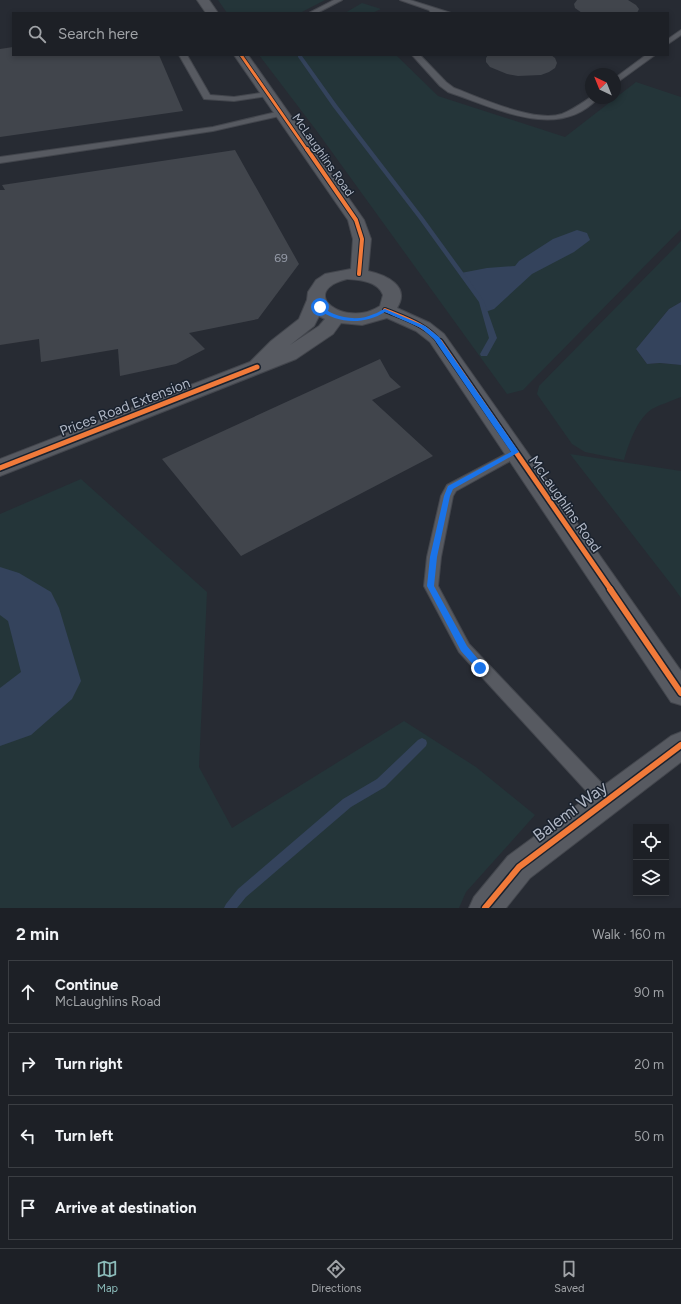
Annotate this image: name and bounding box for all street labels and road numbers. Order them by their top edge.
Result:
street label: McLaughlins Road [289,111,357,199]
street label: Prices Road Extension [57,374,193,440]
street label: McLaughlins Road [525,452,605,556]
street label: Balemi Way [529,777,611,845]

